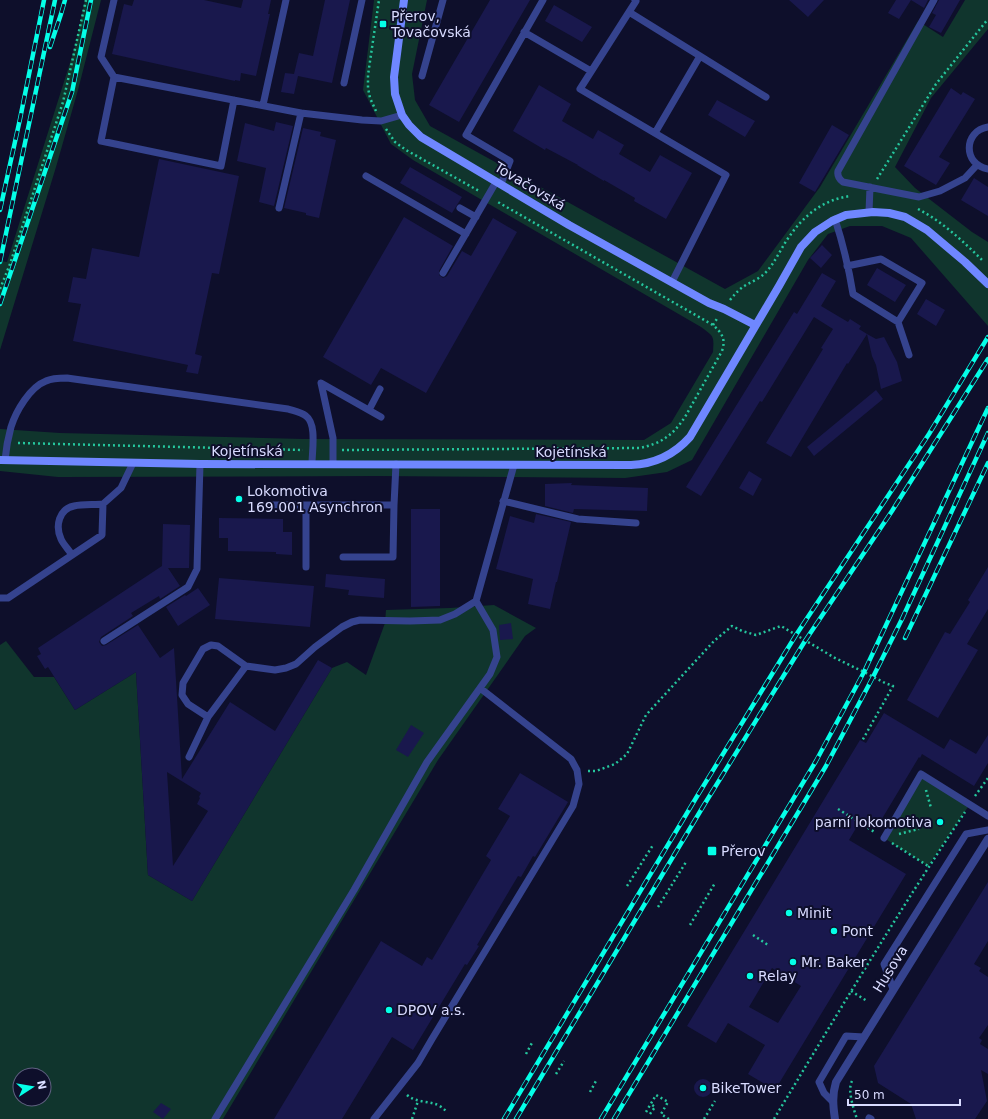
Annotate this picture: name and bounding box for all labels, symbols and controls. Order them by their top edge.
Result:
place label: Přerov, Tovačovská [390,8,471,40]
marker: Přerov, Tovačovská [378,19,388,29]
street label: Tovačovská [491,158,568,213]
street label: Kojetínská [211,443,283,459]
street label: Kojetínská [535,444,607,460]
place label: Lokomotiva 169.001 Asynchron [247,483,383,515]
marker: Lokomotiva 169.001 Asynchron [234,494,244,504]
place label: parní lokomotiva [815,814,932,830]
marker: parní lokomotiva [935,817,945,827]
place label: Přerov [721,843,766,859]
marker: Přerov [706,845,718,857]
place label: Minit [797,905,832,921]
marker: Minit [784,908,794,918]
place label: Pont [842,923,873,939]
marker: Pont [829,926,839,936]
street label: Husova [869,943,911,995]
place label: Mr. Baker [801,954,867,970]
marker: Mr. Baker [788,957,798,967]
place label: Relay [758,968,796,984]
marker: Relay [745,971,755,981]
place label: DPOV a.s. [397,1002,466,1018]
marker: DPOV a.s. [384,1005,394,1015]
north arrow [12,1067,52,1107]
text: N [34,1079,49,1091]
place label: BikeTower [711,1080,782,1096]
scale bar [848,1081,960,1107]
marker: BikeTower [698,1083,708,1093]
text: 50 m [854,1088,885,1102]

